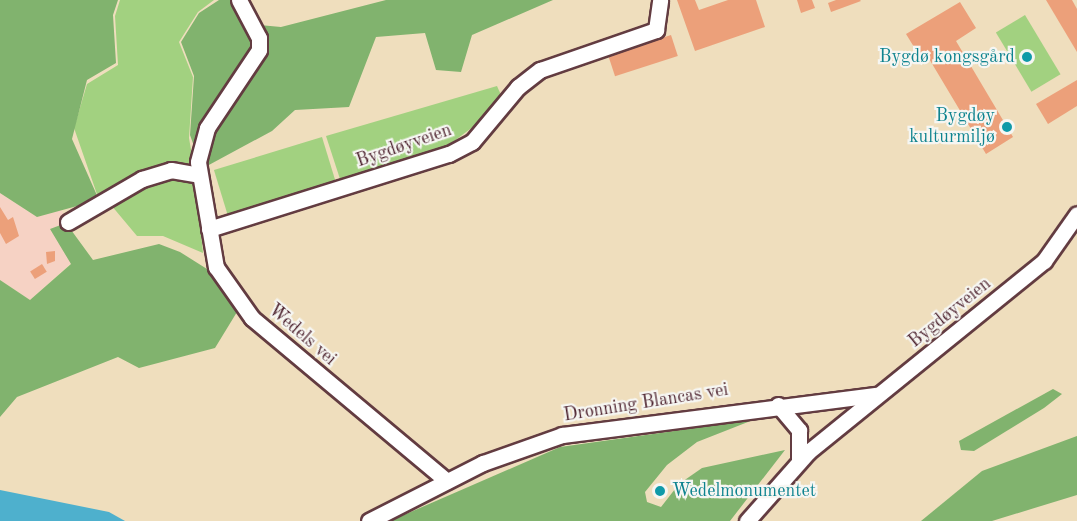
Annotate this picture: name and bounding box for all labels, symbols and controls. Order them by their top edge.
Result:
place label: Bygdø kongsgård [879,46,1015,68]
marker: Bygdø kongsgård [1020,50,1034,64]
place label: Bygdøy kulturmiljø [909,106,995,148]
street label: Bygdøyveien [354,120,454,172]
marker: Bygdøy kulturmiljø [1000,120,1014,134]
street label: Bygdøyveien [905,273,995,353]
street label: Wedels vei [264,300,340,370]
street label: Dronning Blancas vei [562,379,730,427]
place label: Wedelmonumentet [672,480,816,502]
marker: Wedelmonumentet [653,484,667,498]

